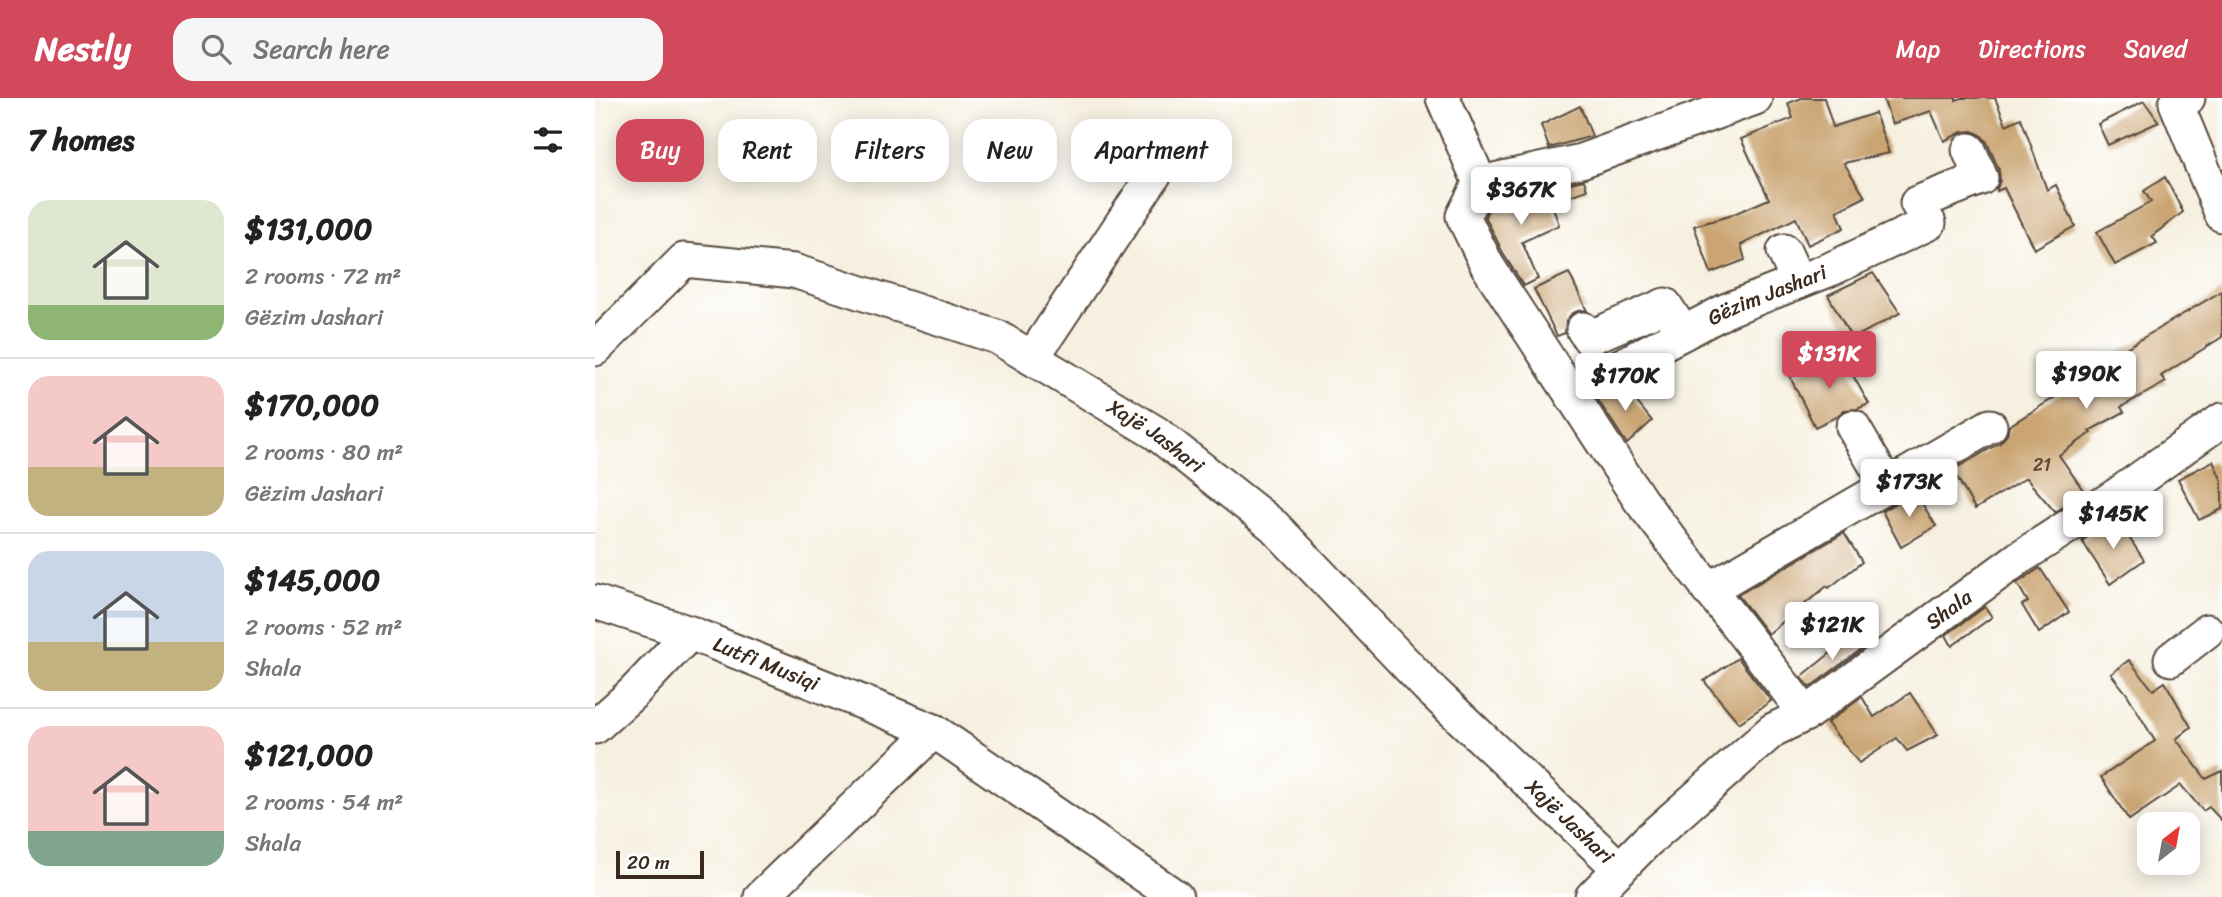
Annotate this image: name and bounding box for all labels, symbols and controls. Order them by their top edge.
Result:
search box [173,18,663,81]
text: Nestly [35,20,131,78]
text: Search here [253,26,390,72]
text: Map [1896,28,1940,70]
text: Directions [1978,28,2086,70]
text: Saved [2124,28,2187,70]
icon: search [197,30,235,68]
text: 7 homes [28,113,135,167]
chip: Buy [616,119,704,182]
chip: Rent [718,119,817,182]
chip: Filters [831,119,949,182]
chip: New [963,119,1057,182]
chip: Apartment [1071,119,1232,182]
icon: filters [529,121,567,159]
pin: $367K [1472,167,1570,227]
text: $367K [1487,169,1555,210]
text: $131,000 [245,202,372,256]
icon: home [84,228,168,312]
street label: Gëzim Jashari [1700,253,1834,336]
text: 2 rooms · 72 m² [245,256,401,297]
text: Gëzim Jashari [245,297,383,338]
pin: $131K [1780,331,1878,391]
text: $131K [1798,333,1860,374]
pin: $190K [2037,352,2135,411]
text: $190K [2052,353,2120,394]
pin: $170K [1576,354,1674,413]
text: $170K [1592,355,1659,396]
text: $170,000 [245,378,379,432]
street label: Xajë Jashari [1099,388,1214,484]
icon: home [84,404,168,488]
text: 2 rooms · 80 m² [245,432,403,473]
house number: 21 [2033,449,2051,481]
pin: $173K [1860,460,1958,519]
text: $173K [1876,461,1942,502]
text: Gëzim Jashari [245,473,383,514]
pin: $145K [2064,491,2162,551]
text: $145K [2079,493,2147,534]
text: $145,000 [245,553,380,607]
icon: home [84,579,168,663]
street label: Shala [1917,579,1981,640]
pin: $121K [1783,602,1881,662]
text: $121K [1801,604,1863,645]
text: 2 rooms · 52 m² [245,607,402,648]
street label: Lutfi Musiqi [707,625,826,703]
text: Shala [245,648,301,689]
text: $121,000 [245,728,373,782]
icon: home [84,754,168,838]
street label: Xajë Jashari [1515,768,1624,875]
text: 2 rooms · 54 m² [245,782,403,823]
north arrow [2137,812,2200,875]
map controls [2137,812,2200,875]
text: Shala [245,823,301,864]
text: 20 m [627,846,670,879]
scale bar [616,848,703,880]

